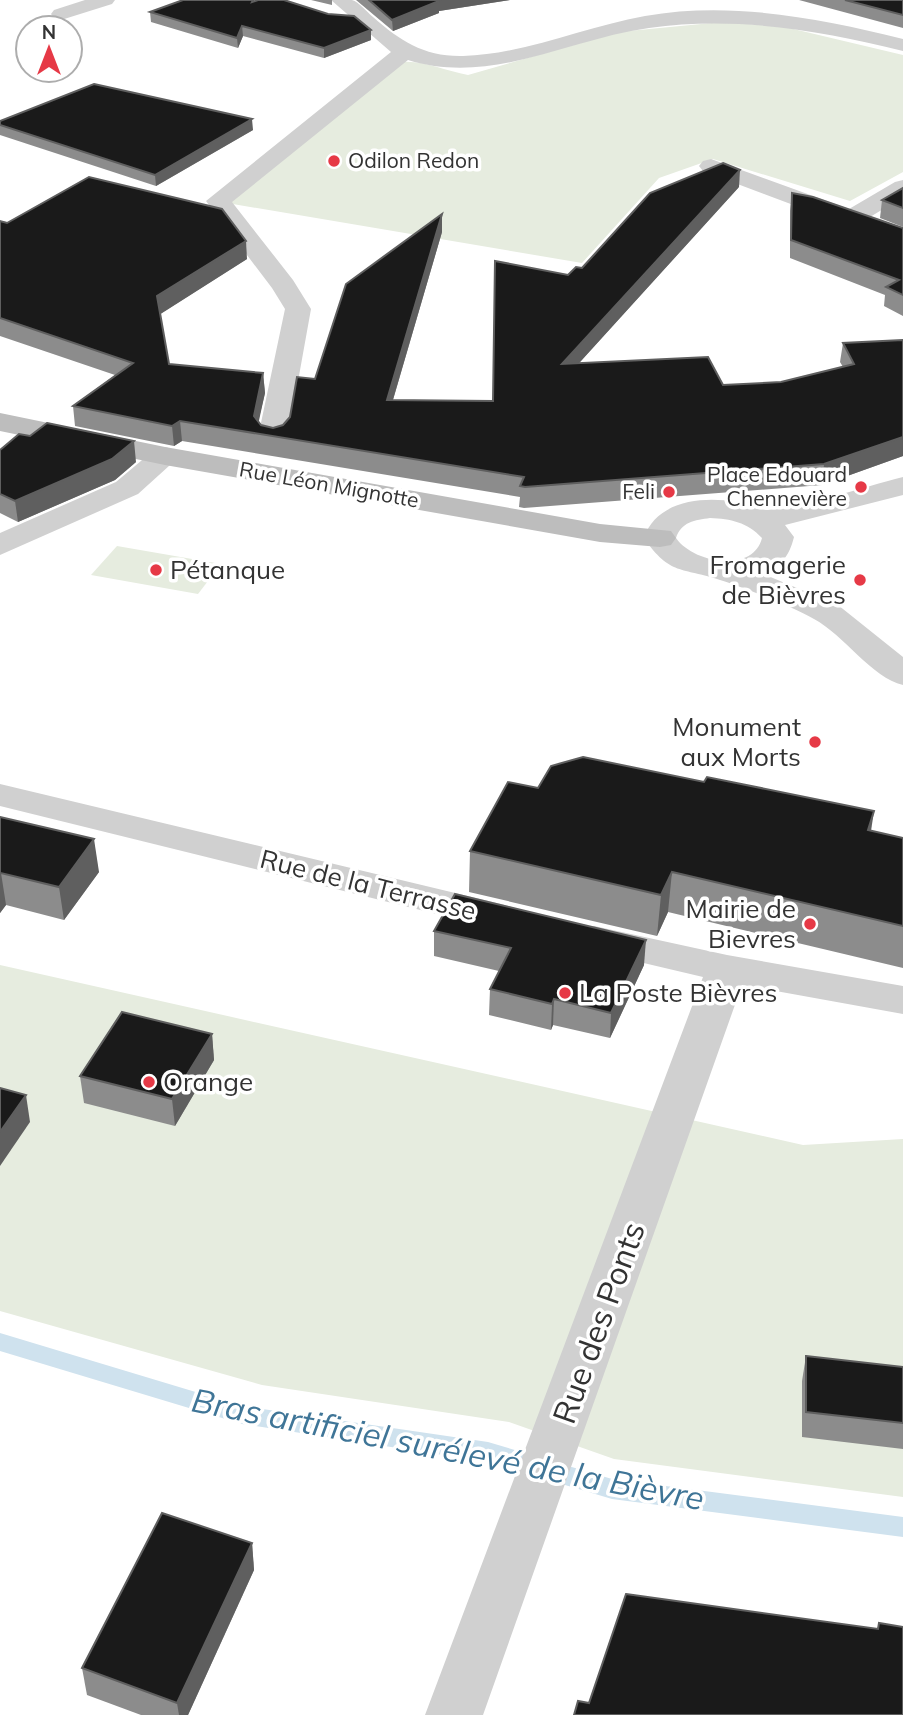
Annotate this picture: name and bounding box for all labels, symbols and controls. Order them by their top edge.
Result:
north arrow [14,14,84,84]
text: N [42,20,56,44]
place label: Odilon Redon [348,147,479,173]
marker: Odilon Redon [326,153,342,169]
street label: Rue Léon Mignotte [237,455,421,513]
place label: Place Edouard Chennevière [707,461,847,511]
place label: Feli [622,478,655,504]
marker: Place Edouard Chennevière [853,479,869,495]
marker: Feli [661,484,677,500]
place label: Fromagerie de Bièvres [710,548,846,611]
place label: Pétanque [170,553,285,586]
marker: Pétanque [148,562,164,578]
marker: Fromagerie de Bièvres [852,572,868,588]
place label: Monument aux Morts [672,710,801,773]
marker: Monument aux Morts [807,734,823,750]
street label: Rue de la Terrasse [257,842,479,927]
place label: Mairie de Bievres [686,892,796,955]
marker: Mairie de Bievres [802,916,818,932]
place label: La Poste Bièvres [579,976,777,1009]
marker: La Poste Bièvres [557,985,573,1001]
place label: Orange [163,1065,253,1098]
marker: Orange [141,1074,157,1090]
street label: Rue des Ponts [543,1216,653,1429]
water label: Bras artificiel surélevé de la Bièvre [188,1379,708,1518]

